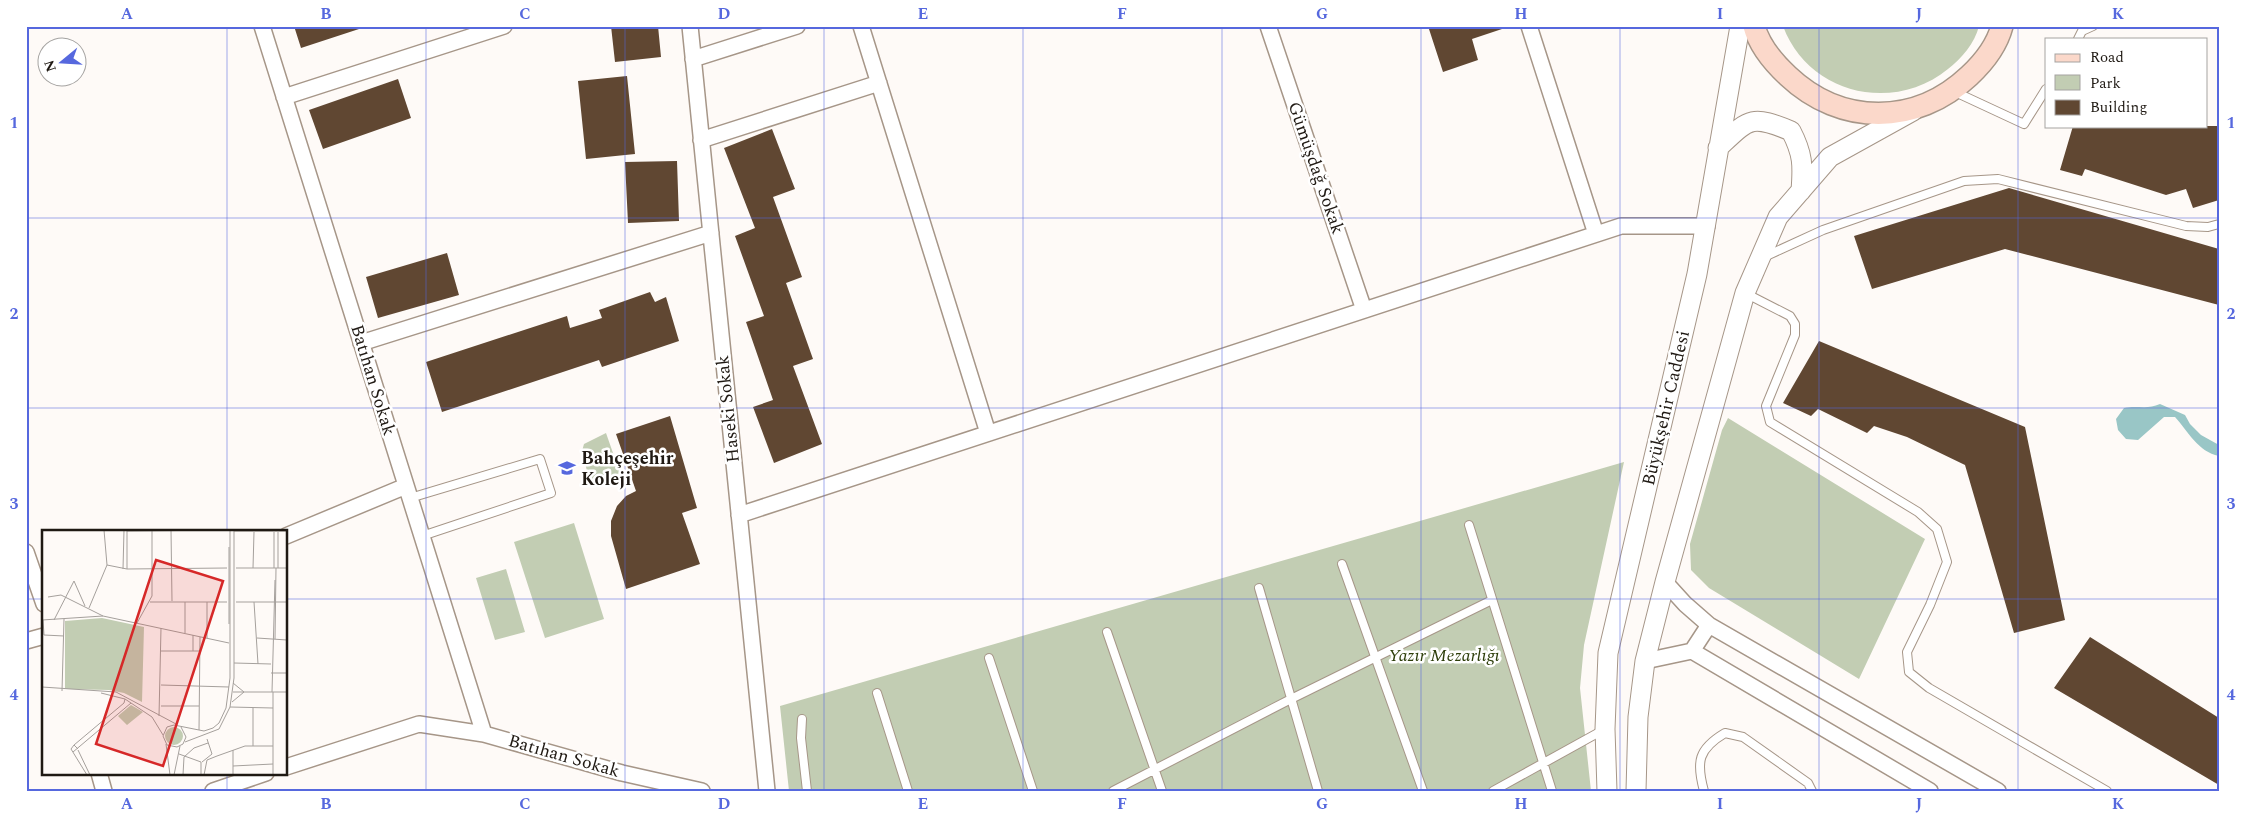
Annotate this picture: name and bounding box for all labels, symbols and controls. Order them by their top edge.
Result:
text: A [121,2,134,26]
text: B [320,2,332,26]
text: C [519,2,531,26]
text: D [718,2,731,26]
text: E [918,2,928,26]
text: F [1117,2,1127,26]
text: G [1316,2,1328,26]
text: H [1514,2,1528,26]
text: I [1717,2,1723,26]
text: J [1916,2,1923,26]
text: K [2112,2,2125,26]
north arrow [38,38,88,88]
legend [2045,38,2208,128]
text: Road [2090,46,2124,69]
text: N [38,57,62,75]
text: Park [2090,72,2121,95]
text: Building [2090,96,2147,119]
street label: Gümüşdağ Sokak [1281,98,1351,238]
text: 1 [10,111,18,135]
text: 1 [2227,111,2235,135]
text: 2 [10,302,19,326]
text: 2 [2227,302,2236,326]
street label: Batıhan Sokak [343,321,403,439]
street label: Büyükşehir Caddesi [1635,328,1697,488]
street label: Haseki Sokak [709,354,747,464]
place label: Bahçeşehir Koleji [581,445,674,493]
school or university icon: Bahçeşehir Koleji [557,458,577,478]
text: 3 [10,492,19,516]
text: 3 [2227,492,2236,516]
inset map [42,530,288,774]
park label: Yazır Mezarlığı [1388,642,1500,669]
text: 4 [10,683,19,707]
text: 4 [2227,683,2236,707]
street label: Batıhan Sokak [505,727,623,785]
text: A [121,792,134,816]
text: B [320,792,332,816]
text: C [519,792,531,816]
text: D [718,792,731,816]
text: E [918,792,928,816]
text: F [1117,792,1127,816]
text: G [1316,792,1328,816]
text: H [1514,792,1528,816]
text: I [1717,792,1723,816]
text: J [1916,792,1923,816]
text: K [2112,792,2125,816]

